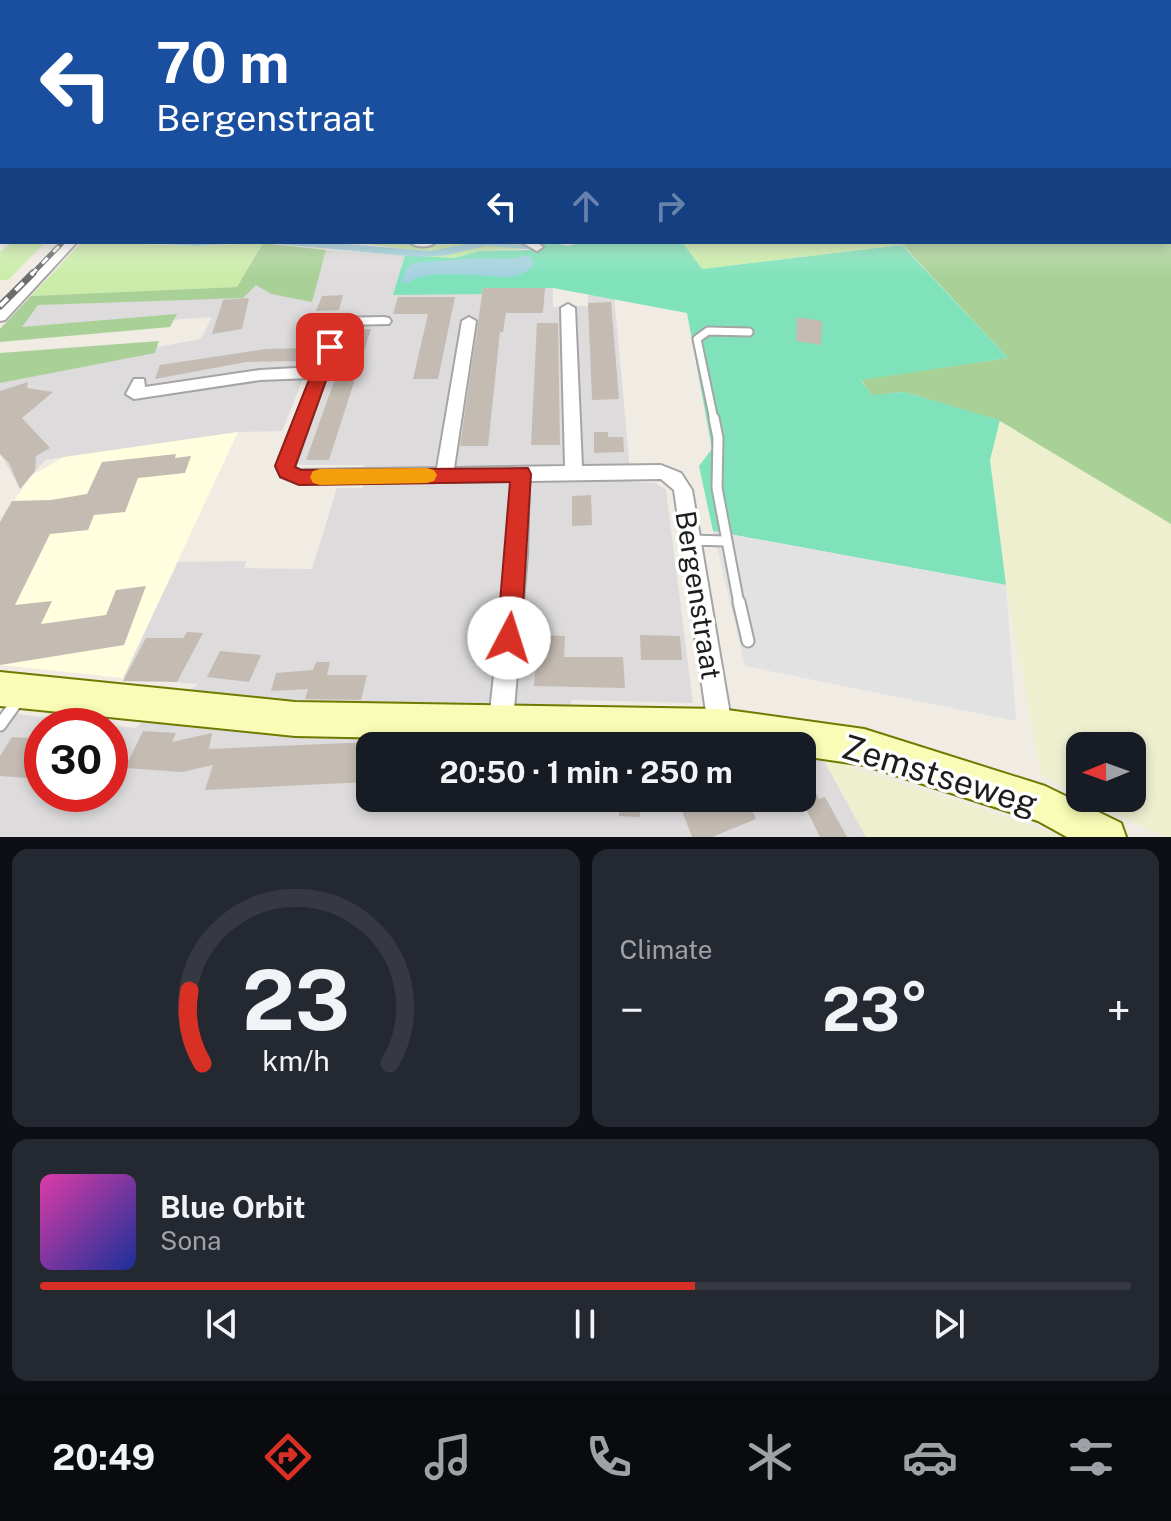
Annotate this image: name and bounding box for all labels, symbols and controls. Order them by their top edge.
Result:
text: 70 m [156,30,289,96]
icon: left [24,32,128,136]
text: Bergenstraat [156,97,375,139]
icon: left [480,184,524,228]
icon: ahead [564,184,608,228]
icon: right [648,184,692,228]
pin [296,313,364,381]
icon: arrive [308,325,352,369]
street label: Bergenstraat [669,508,729,682]
position arrow [467,596,551,680]
speed limit sign: 30 [24,708,128,812]
street label: Zemstseweg [837,726,1043,824]
north arrow [1066,732,1146,812]
map controls [1066,732,1146,812]
text: 20:50 · 1 min · 250 m [439,754,733,790]
text: Climate [620,934,713,965]
text: 23 [242,951,350,1049]
text: 23° [822,974,928,1045]
text: − [620,984,644,1036]
text: + [1107,984,1131,1036]
text: km/h [262,1044,329,1077]
text: Blue Orbit [160,1189,306,1225]
text: Sona [160,1225,221,1256]
icon: previous [200,1302,244,1346]
icon: pause [563,1302,607,1346]
icon: next [927,1302,971,1346]
icon: directions [260,1429,316,1485]
icon: music [420,1429,476,1485]
icon: phone [581,1429,637,1485]
icon: climate [742,1429,798,1485]
icon: car [902,1429,958,1485]
icon: filters [1063,1429,1119,1485]
text: 20:49 [52,1436,155,1478]

